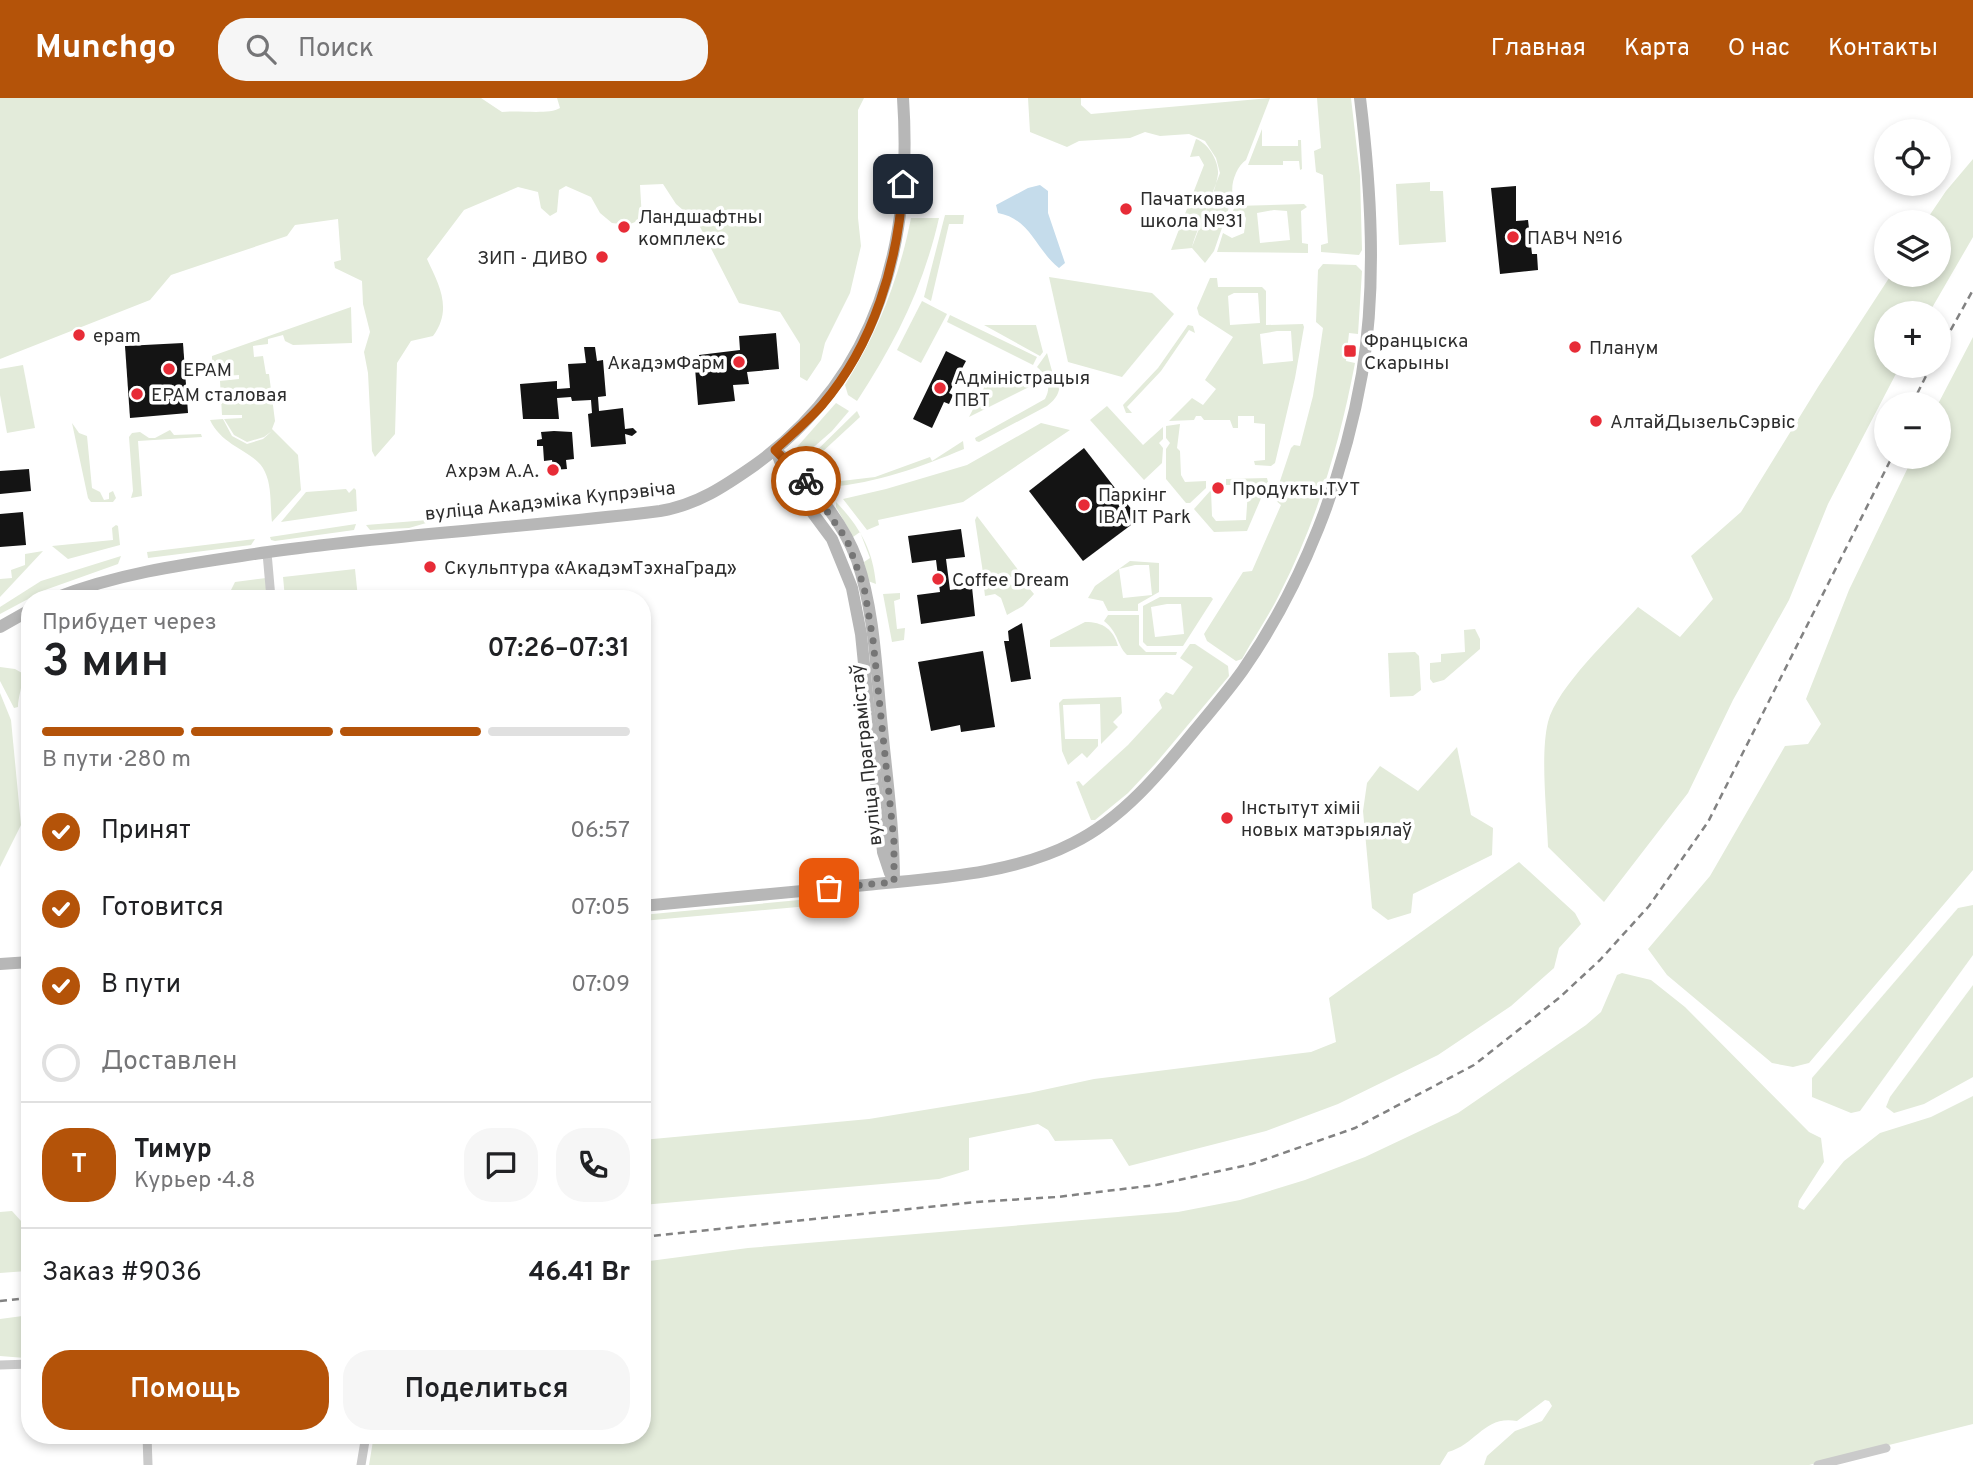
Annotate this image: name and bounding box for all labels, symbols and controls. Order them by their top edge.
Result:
search box [218,18,708,81]
text: Munchgo [35,28,176,70]
icon: search [242,30,280,68]
text: Поиск [298,33,374,66]
text: Главная [1491,34,1586,64]
text: Карта [1624,34,1690,64]
text: О нас [1728,34,1790,64]
text: Контакты [1828,34,1938,64]
map controls [1874,119,1951,469]
button: locate [1874,119,1951,196]
pin [873,154,933,214]
icon: home [884,165,922,203]
place label: Пачатковая школа №31 [1140,188,1245,234]
marker: Пачатковая школа №31 [1118,201,1134,217]
place label: Ландшафтны комплекс [638,206,763,252]
button: layers [1874,210,1951,287]
marker: Ландшафтны комплекс [616,219,632,235]
place label: ПАВЧ №16 [1527,227,1623,251]
marker: ПАВЧ №16 [1505,229,1521,245]
place label: ЗИП - ДИВО [477,247,588,271]
marker: ЗИП - ДИВО [594,249,610,265]
button: + [1874,301,1951,378]
place label: epam [93,325,141,349]
marker: epam [71,327,87,343]
place label: Францыска Скарыны [1364,330,1468,376]
place label: Планум [1589,337,1658,361]
marker: Планум [1567,339,1583,355]
marker: Францыска Скарыны [1342,343,1358,359]
place label: АкадэмФарм [607,352,725,376]
marker: АкадэмФарм [731,354,747,370]
place label: EPAM [183,359,232,383]
marker: EPAM [161,361,177,377]
place label: Адміністрацыя ПВТ [954,367,1090,413]
marker: Адміністрацыя ПВТ [932,380,948,396]
place label: EPAM сталовая [151,384,287,408]
marker: EPAM сталовая [129,386,145,402]
button: − [1874,392,1951,469]
place label: АлтайДызельСэрвіс [1610,411,1796,435]
marker: АлтайДызельСэрвіс [1588,413,1604,429]
courier [771,446,841,516]
place label: Ахрэм А.А. [445,460,539,484]
marker: Ахрэм А.А. [545,462,561,478]
icon: bike [787,462,825,500]
street label: вуліца Акадэміка Купрэвіча [424,477,677,527]
place label: Продукты.ТУТ [1232,478,1360,502]
marker: Продукты.ТУТ [1210,480,1226,496]
place label: Паркінг IBA IT Park [1098,484,1191,530]
marker: Паркінг IBA IT Park [1076,497,1092,513]
place label: Скульптура «АкадэмТэхнаГрад» [444,557,737,581]
marker: Скульптура «АкадэмТэхнаГрад» [422,559,438,575]
place label: Coffee Dream [952,569,1069,593]
marker: Coffee Dream [930,571,946,587]
text: Прибудет через [42,609,217,638]
text: 07:26–07:31 [487,633,630,666]
text: 3 мин [42,634,169,693]
street label: вуліца Праграмістаў [846,663,888,847]
text: В пути · 280 m [42,746,191,775]
place label: Інстытут хіміі новых матэрыялаў [1241,797,1412,843]
marker: Інстытут хіміі новых матэрыялаў [1219,810,1235,826]
icon: check [42,813,80,851]
text: Принят [101,815,191,848]
text: 06:57 [570,817,630,846]
pin [799,858,859,918]
icon: bag [810,869,848,907]
icon: check [42,890,80,928]
text: Готовится [101,892,224,925]
text: 07:05 [571,894,630,923]
icon: check [42,967,80,1005]
text: В пути [101,969,181,1002]
text: 07:09 [571,971,630,1000]
text: Доставлен [101,1046,237,1079]
button: chat [464,1128,538,1202]
button: phone [556,1128,630,1202]
text: Тимур [134,1134,212,1167]
text: Т [71,1149,87,1182]
text: Курьер · 4.8 [134,1167,256,1196]
text: Заказ #9036 [42,1257,202,1290]
text: 46.41 Br [529,1257,630,1290]
button: Помощь [42,1350,329,1430]
button: Поделиться [343,1350,630,1430]

